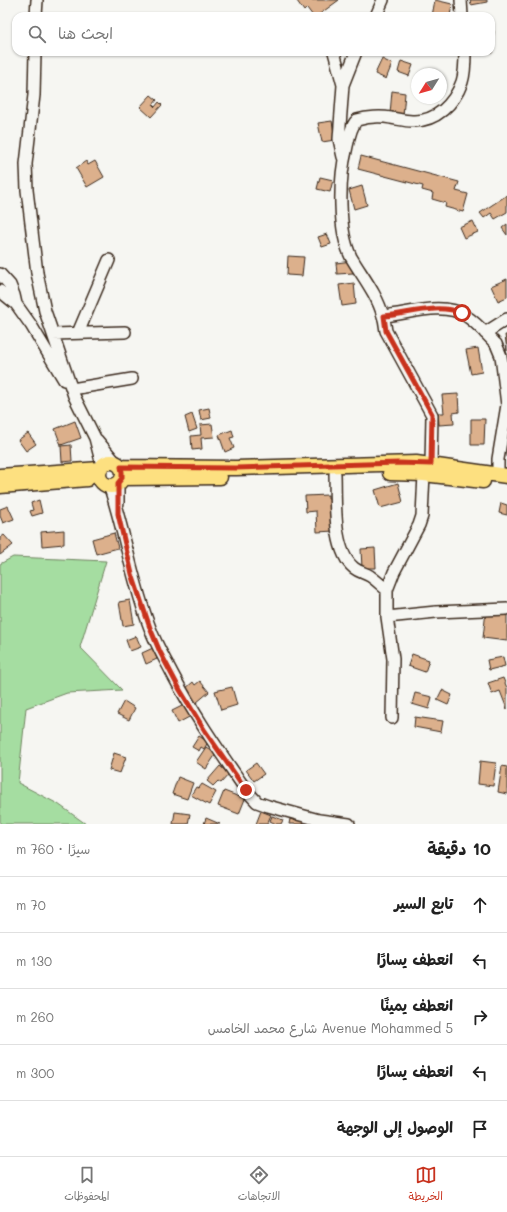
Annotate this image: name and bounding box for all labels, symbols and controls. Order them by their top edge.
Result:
search box [12,12,495,56]
icon: search [26,23,48,45]
text: ابحث هنا [58,23,113,43]
north arrow [411,68,447,104]
route start [453,304,471,322]
route end [237,781,255,799]
text: 10 دقيقة [427,837,491,859]
text: سيرًا · 760 m [16,840,90,857]
text: تابع السير [394,893,453,913]
icon: ahead [469,894,491,916]
text: 70 m [16,896,46,913]
text: انعطف يسارًا [377,949,453,969]
icon: left [469,950,491,972]
text: 130 m [16,952,52,969]
text: انعطف يمينًا [381,995,453,1015]
icon: right [469,1006,491,1028]
text: 260 m [16,1008,54,1025]
text: Avenue Mohammed 5 شارع محمد الخامس [208,1019,453,1036]
text: انعطف يسارًا [377,1061,453,1081]
icon: left [469,1062,491,1084]
text: 300 m [16,1064,54,1081]
text: الوصول إلى الوجهة [337,1117,453,1137]
icon: arrive [469,1118,491,1140]
tab: المحفوظات [64,1164,109,1206]
tab: الاتجاهات [238,1164,280,1206]
tab: الخريطة [409,1164,443,1206]

